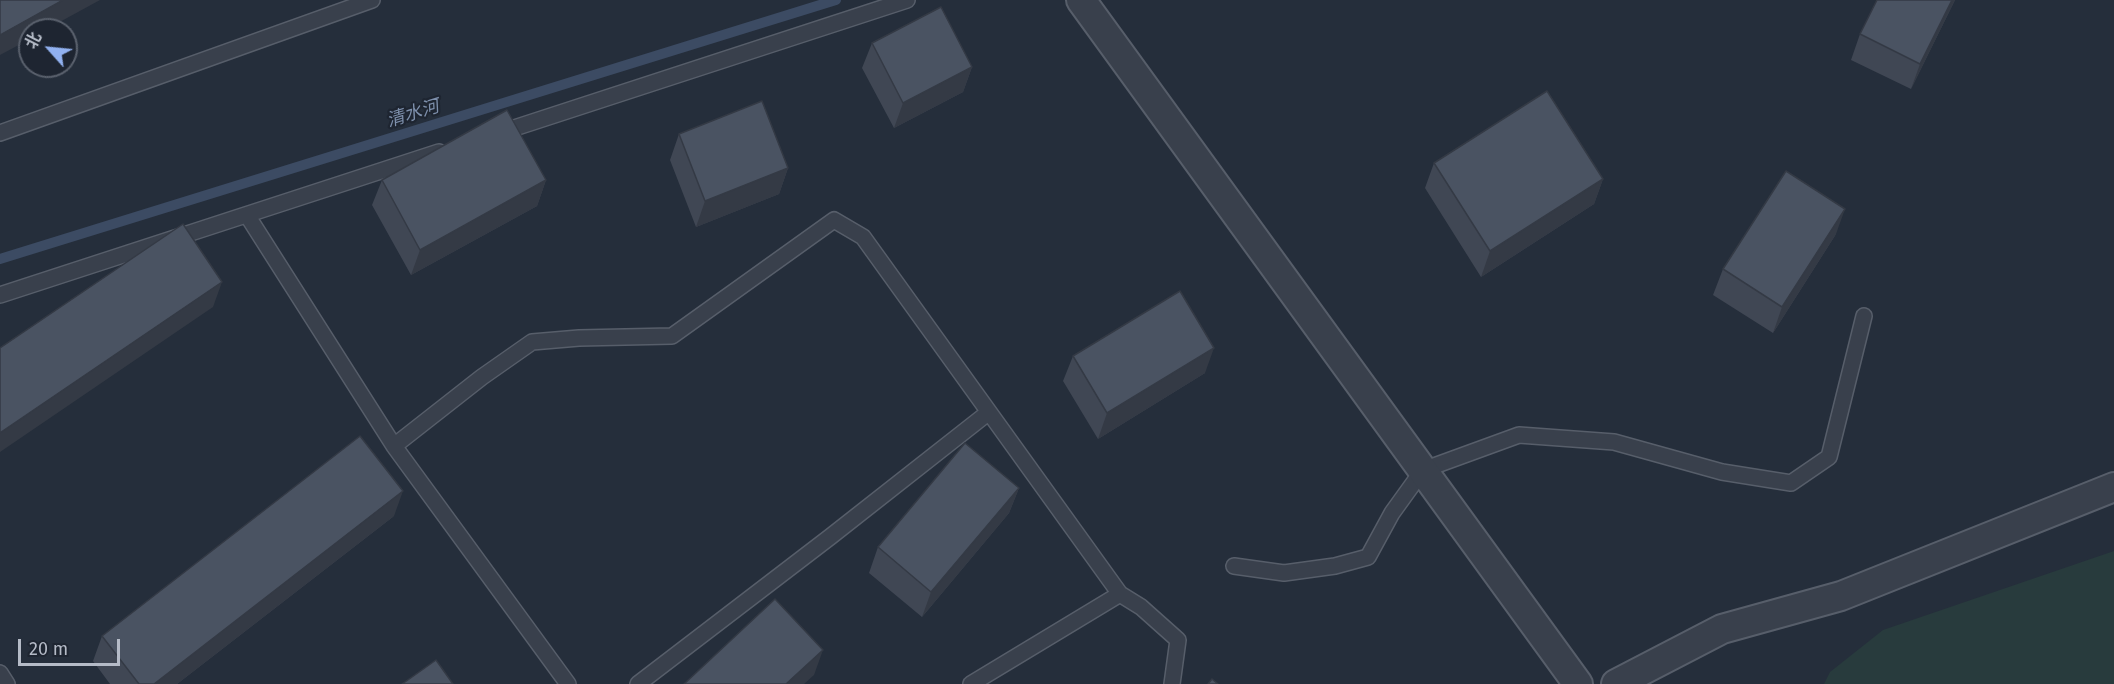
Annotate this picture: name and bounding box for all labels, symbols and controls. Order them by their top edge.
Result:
north arrow [18,18,78,78]
text: 北 [21,29,45,52]
water label: 清水河 [384,96,442,132]
scale bar [21,627,123,665]
text: 20 m [29,638,68,660]

